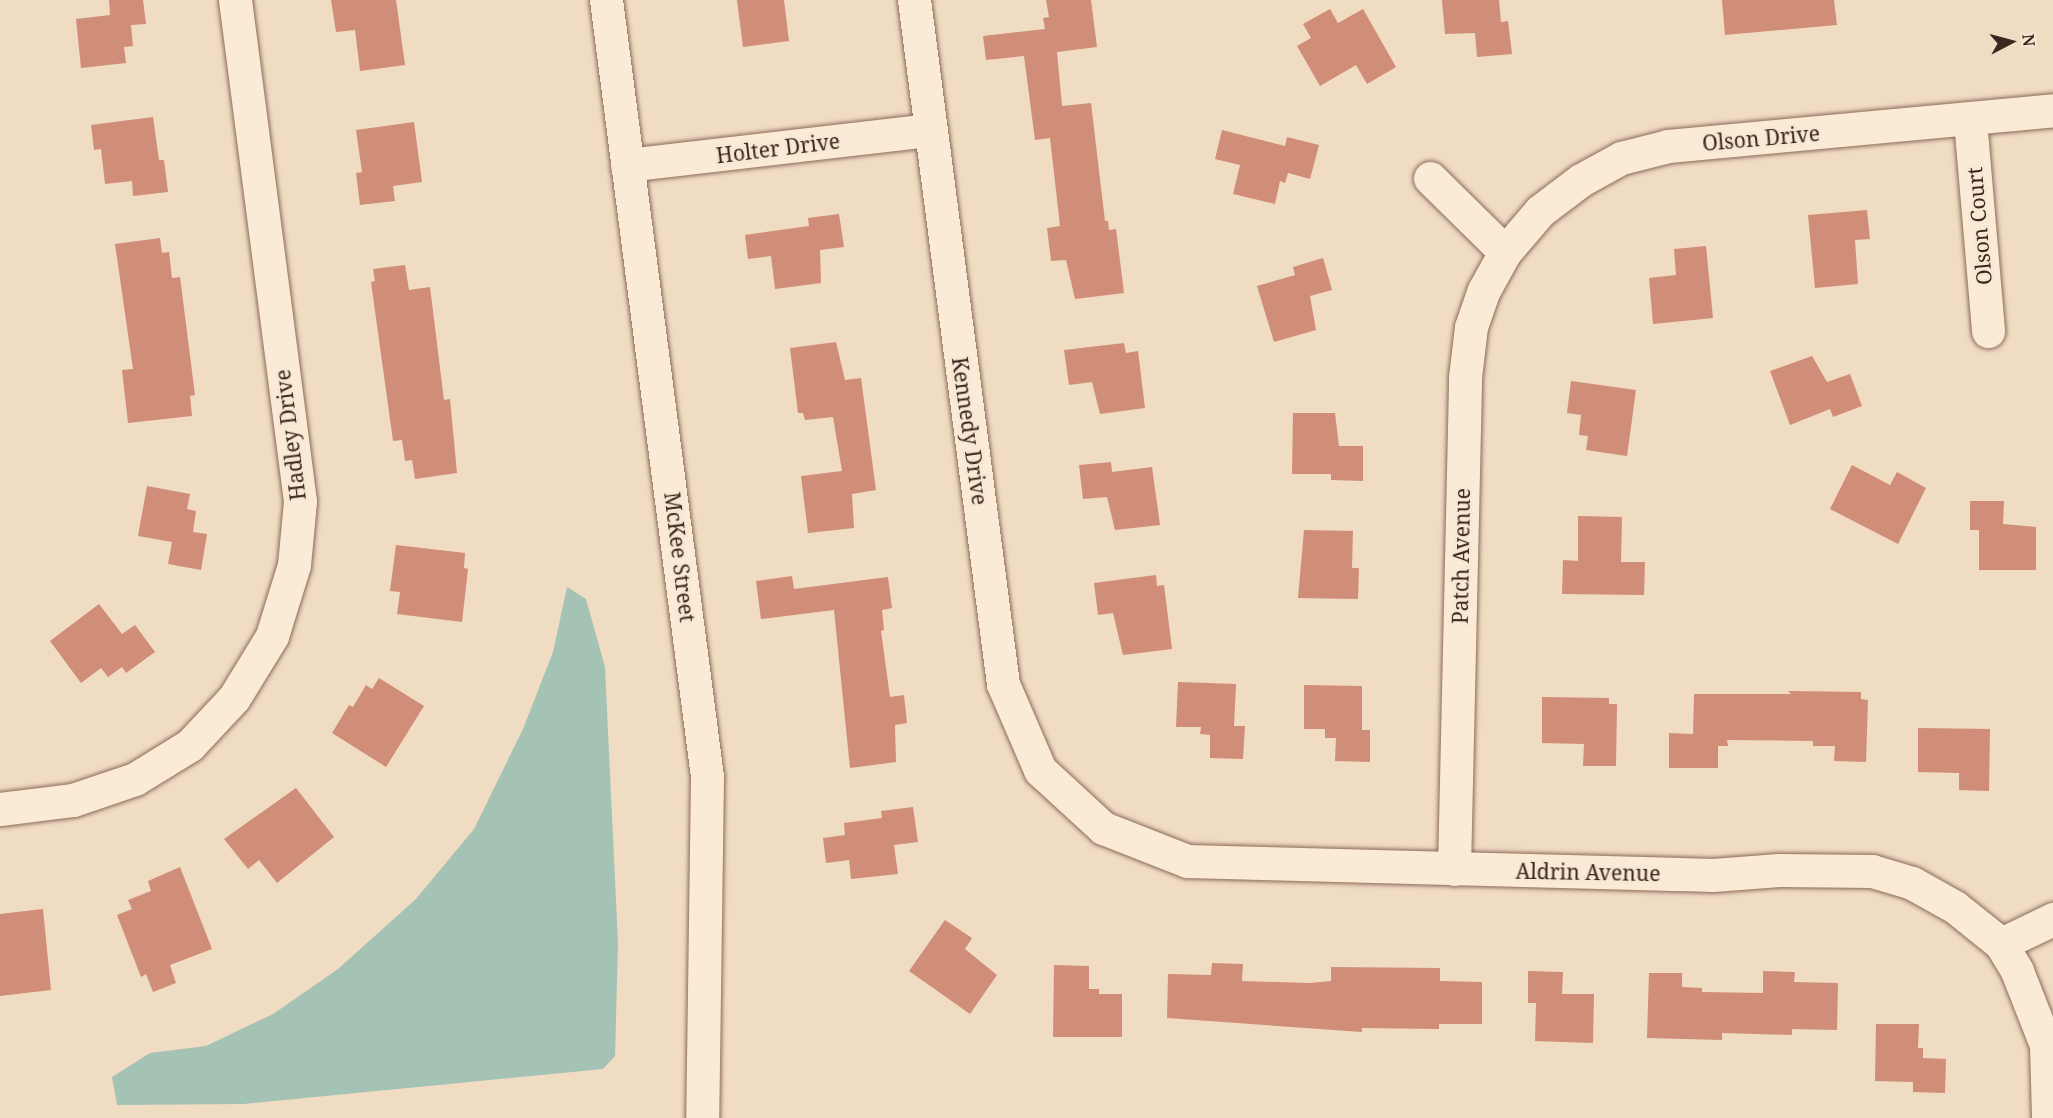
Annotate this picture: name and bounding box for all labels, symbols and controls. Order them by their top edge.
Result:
north arrow [1981,12,2041,72]
text: N [2017,33,2040,48]
street label: Olson Drive [1701,120,1821,156]
street label: Holter Drive [715,128,841,168]
street label: Olson Court [1961,166,1997,286]
street label: Kennedy Drive [947,355,993,507]
street label: Hadley Drive [269,368,311,502]
street label: Patch Avenue [1447,488,1475,624]
street label: McKee Street [660,491,700,623]
street label: Aldrin Avenue [1515,858,1661,886]

